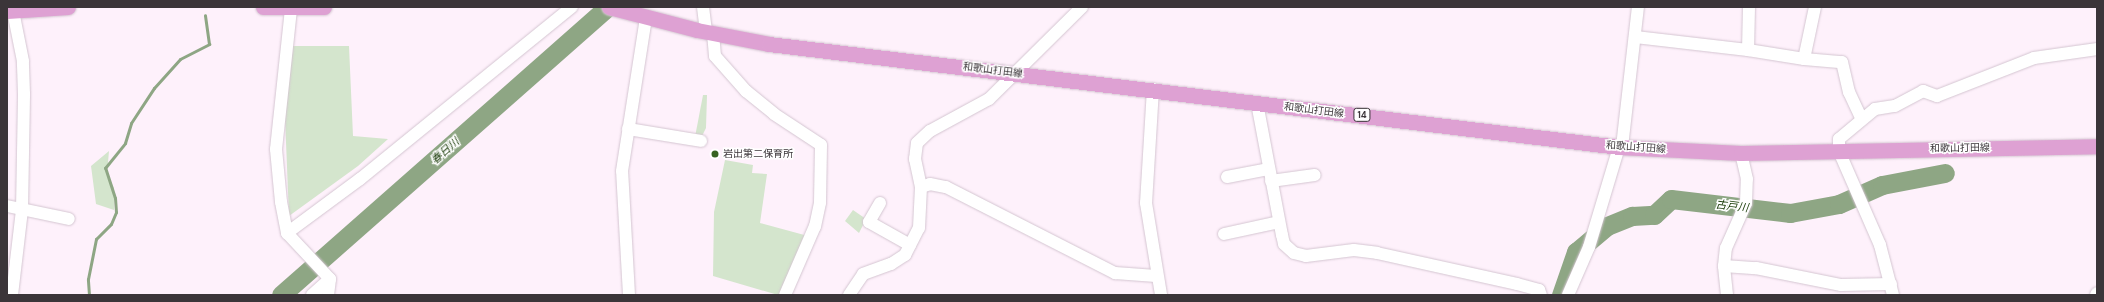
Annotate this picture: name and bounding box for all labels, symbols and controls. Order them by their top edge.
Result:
street label: 和歌山打田線 [962,60,1024,80]
street label: 和歌山打田線 [1283,100,1345,120]
road number: 14 [1353,108,1371,122]
water label: 春日川 [428,135,462,167]
street label: 和歌山打田線 [1606,139,1666,155]
street label: 和歌山打田線 [1930,141,1990,155]
place label: 岩出第二保育所 [723,148,793,160]
marker: 岩出第二保育所 [710,149,720,159]
water label: 古戸川 [1715,197,1749,215]

